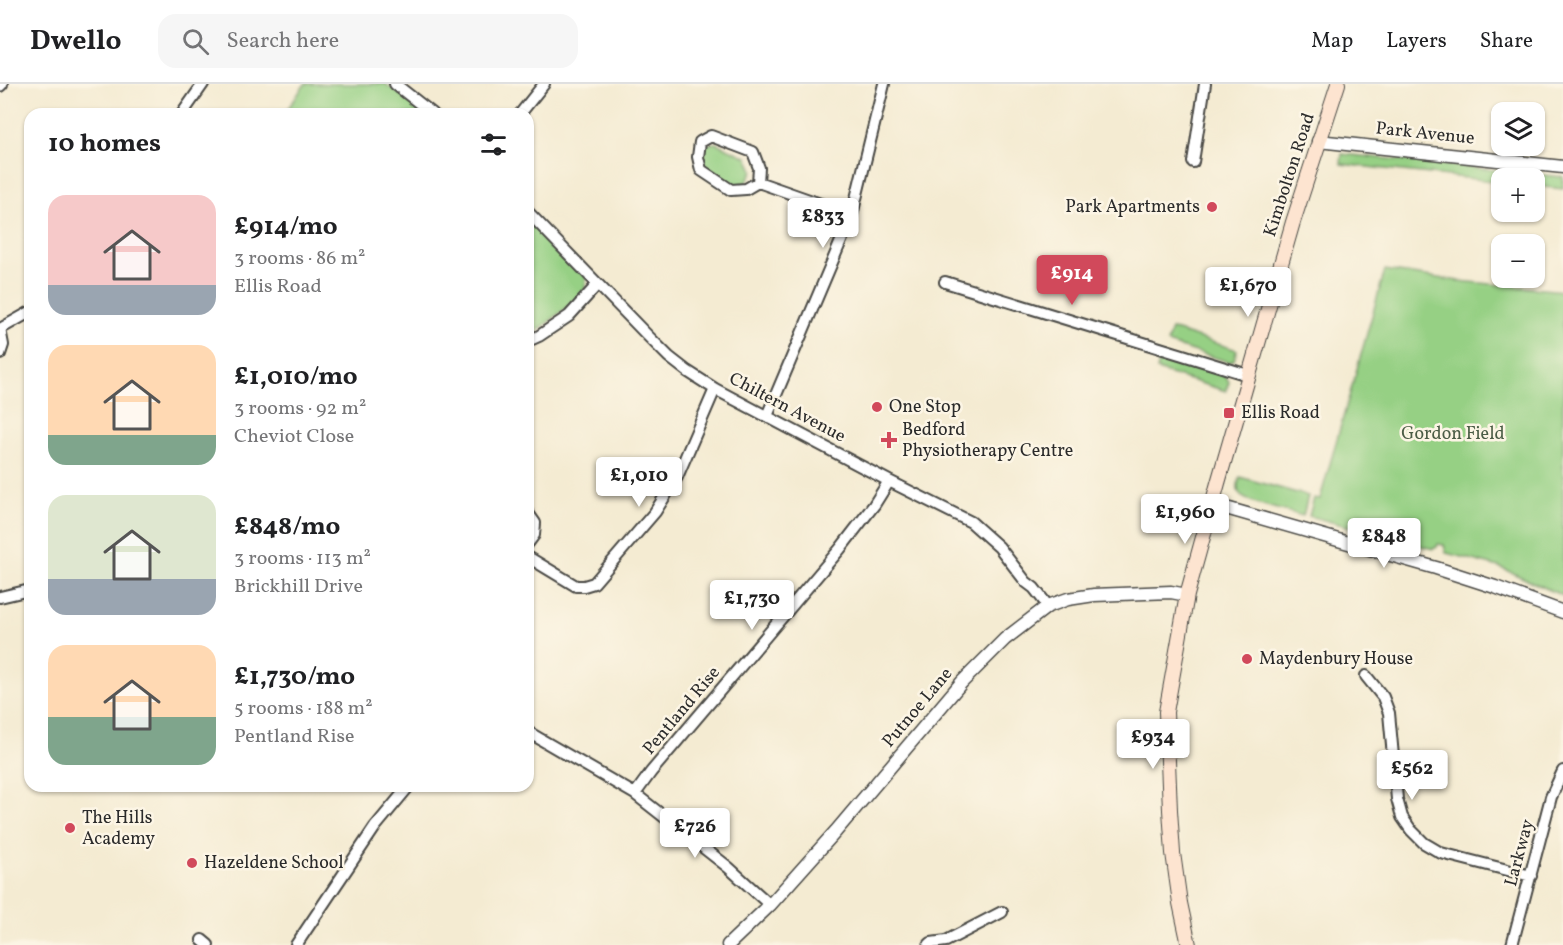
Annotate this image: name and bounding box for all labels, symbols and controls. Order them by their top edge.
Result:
search box [158,14,578,68]
text: Dwello [30,22,122,61]
icon: search [179,25,212,58]
text: Search here [227,26,339,57]
text: Map [1311,27,1353,56]
text: Layers [1386,27,1447,56]
text: Share [1480,27,1533,56]
map controls [1491,102,1545,288]
button: layers [1491,102,1545,156]
street label: Kimbolton Road [1258,110,1322,240]
street label: Park Avenue [1374,116,1476,152]
text: 10 homes [48,126,161,162]
icon: filters [477,128,510,161]
button: + [1491,168,1545,222]
place label: Park Apartments [1065,195,1200,220]
pin: £833 [787,198,859,249]
marker: Park Apartments [1205,200,1219,214]
text: £833 [802,203,844,231]
text: £914/mo [234,209,338,245]
icon: home [96,219,168,291]
button: − [1491,234,1545,288]
text: 3 rooms · 86 m² [234,245,365,273]
pin: £914 [1036,255,1108,306]
text: £914 [1051,260,1093,288]
pin: £1,670 [1199,267,1297,318]
text: £1,670 [1219,272,1277,300]
text: Ellis Road [234,273,322,301]
text: £1,010/mo [234,359,358,395]
street label: Chiltern Avenue [724,367,850,449]
icon: home [96,369,168,441]
text: 3 rooms · 92 m² [234,395,366,423]
place label: One Stop [889,395,961,420]
marker: One Stop [870,400,884,414]
place label: Ellis Road [1241,401,1320,426]
marker: Ellis Road [1222,406,1236,420]
place label: Bedford Physiotherapy Centre [902,418,1073,464]
park label: Gordon Field [1401,422,1505,447]
text: Cheviot Close [234,423,354,451]
marker: Bedford Physiotherapy Centre [880,431,898,449]
pin: £1,010 [590,457,688,508]
text: £1,010 [610,462,668,490]
pin: £1,960 [1136,494,1234,545]
text: £1,960 [1155,499,1215,527]
text: £848/mo [234,509,340,545]
pin: £848 [1348,518,1420,569]
icon: home [96,519,168,591]
text: £848 [1362,523,1406,551]
text: 3 rooms · 113 m² [234,545,371,573]
text: Brickhill Drive [234,573,363,601]
pin: £1,730 [703,580,801,631]
text: £1,730 [724,585,780,613]
place label: Maydenbury House [1259,647,1413,672]
marker: Maydenbury House [1240,652,1254,666]
text: £1,730/mo [234,659,355,695]
street label: Pentland Rise [638,661,726,761]
street label: Putnoe Lane [877,663,959,753]
icon: home [96,669,168,741]
text: 5 rooms · 188 m² [234,695,373,723]
pin: £934 [1117,719,1189,770]
text: Pentland Rise [234,723,355,751]
text: £934 [1131,724,1175,752]
pin: £562 [1376,750,1448,801]
text: £562 [1391,755,1433,783]
place label: The Hills Academy [82,806,155,852]
pin: £726 [659,808,731,859]
text: £726 [674,813,716,841]
street label: Larkway [1499,816,1541,889]
marker: The Hills Academy [63,821,77,835]
place label: Hazeldene School [204,851,344,876]
marker: Hazeldene School [185,856,199,870]

